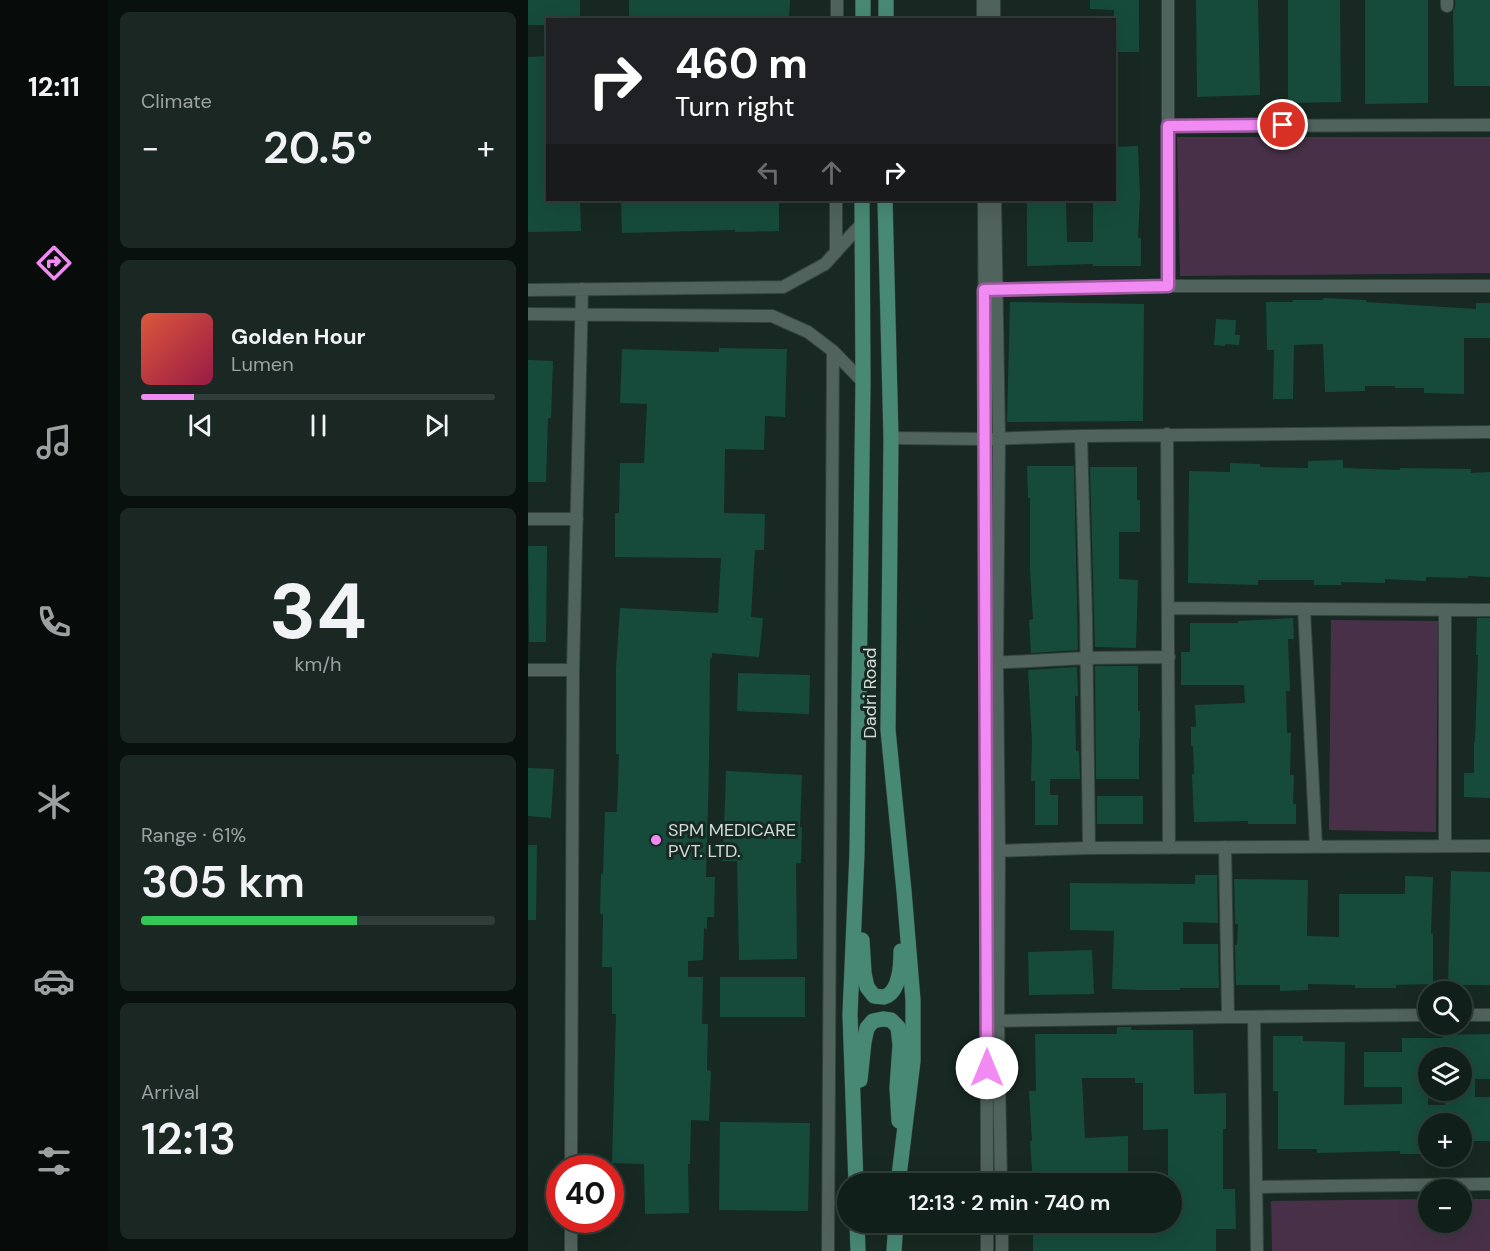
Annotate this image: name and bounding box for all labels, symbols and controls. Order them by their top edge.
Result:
text: 460 m [675,36,808,91]
icon: right [576,42,654,120]
text: 12:11 [28,69,80,104]
text: Climate [141,88,212,114]
text: Turn right [675,89,795,124]
pin [1257,99,1308,150]
icon: arrive [1266,108,1299,141]
text: 20.5° [263,118,373,177]
text: − [141,126,159,169]
text: + [477,126,495,169]
icon: left [752,156,785,189]
icon: ahead [815,156,848,189]
icon: right [878,156,911,189]
icon: directions [33,242,75,284]
text: Golden Hour [231,322,366,351]
text: Lumen [231,351,294,377]
icon: previous [184,409,217,442]
icon: pause [302,409,335,442]
icon: next [420,409,453,442]
icon: music [33,421,75,463]
text: 34 [269,561,367,662]
icon: phone [33,601,75,643]
street label: Dadri Road [858,647,882,739]
text: km/h [294,651,342,677]
icon: climate [33,781,75,823]
place label: SPM MEDICARE PVT. LTD. [668,818,796,863]
text: Range · 61% [141,822,246,848]
marker: SPM MEDICARE PVT. LTD. [649,833,663,847]
text: 305 km [141,852,305,911]
icon: car [33,960,75,1002]
map controls [1418,981,1472,1233]
button: search [1418,981,1472,1035]
position arrow [955,1036,1019,1100]
button: layers [1418,1047,1472,1101]
text: Arrival [141,1079,199,1105]
text: 12:13 [141,1109,236,1168]
button: + [1418,1113,1472,1167]
icon: filters [33,1140,75,1182]
speed limit sign: 40 [546,1155,624,1233]
button: − [1418,1179,1472,1233]
text: 12:13 · 2 min · 740 m [909,1188,1110,1217]

